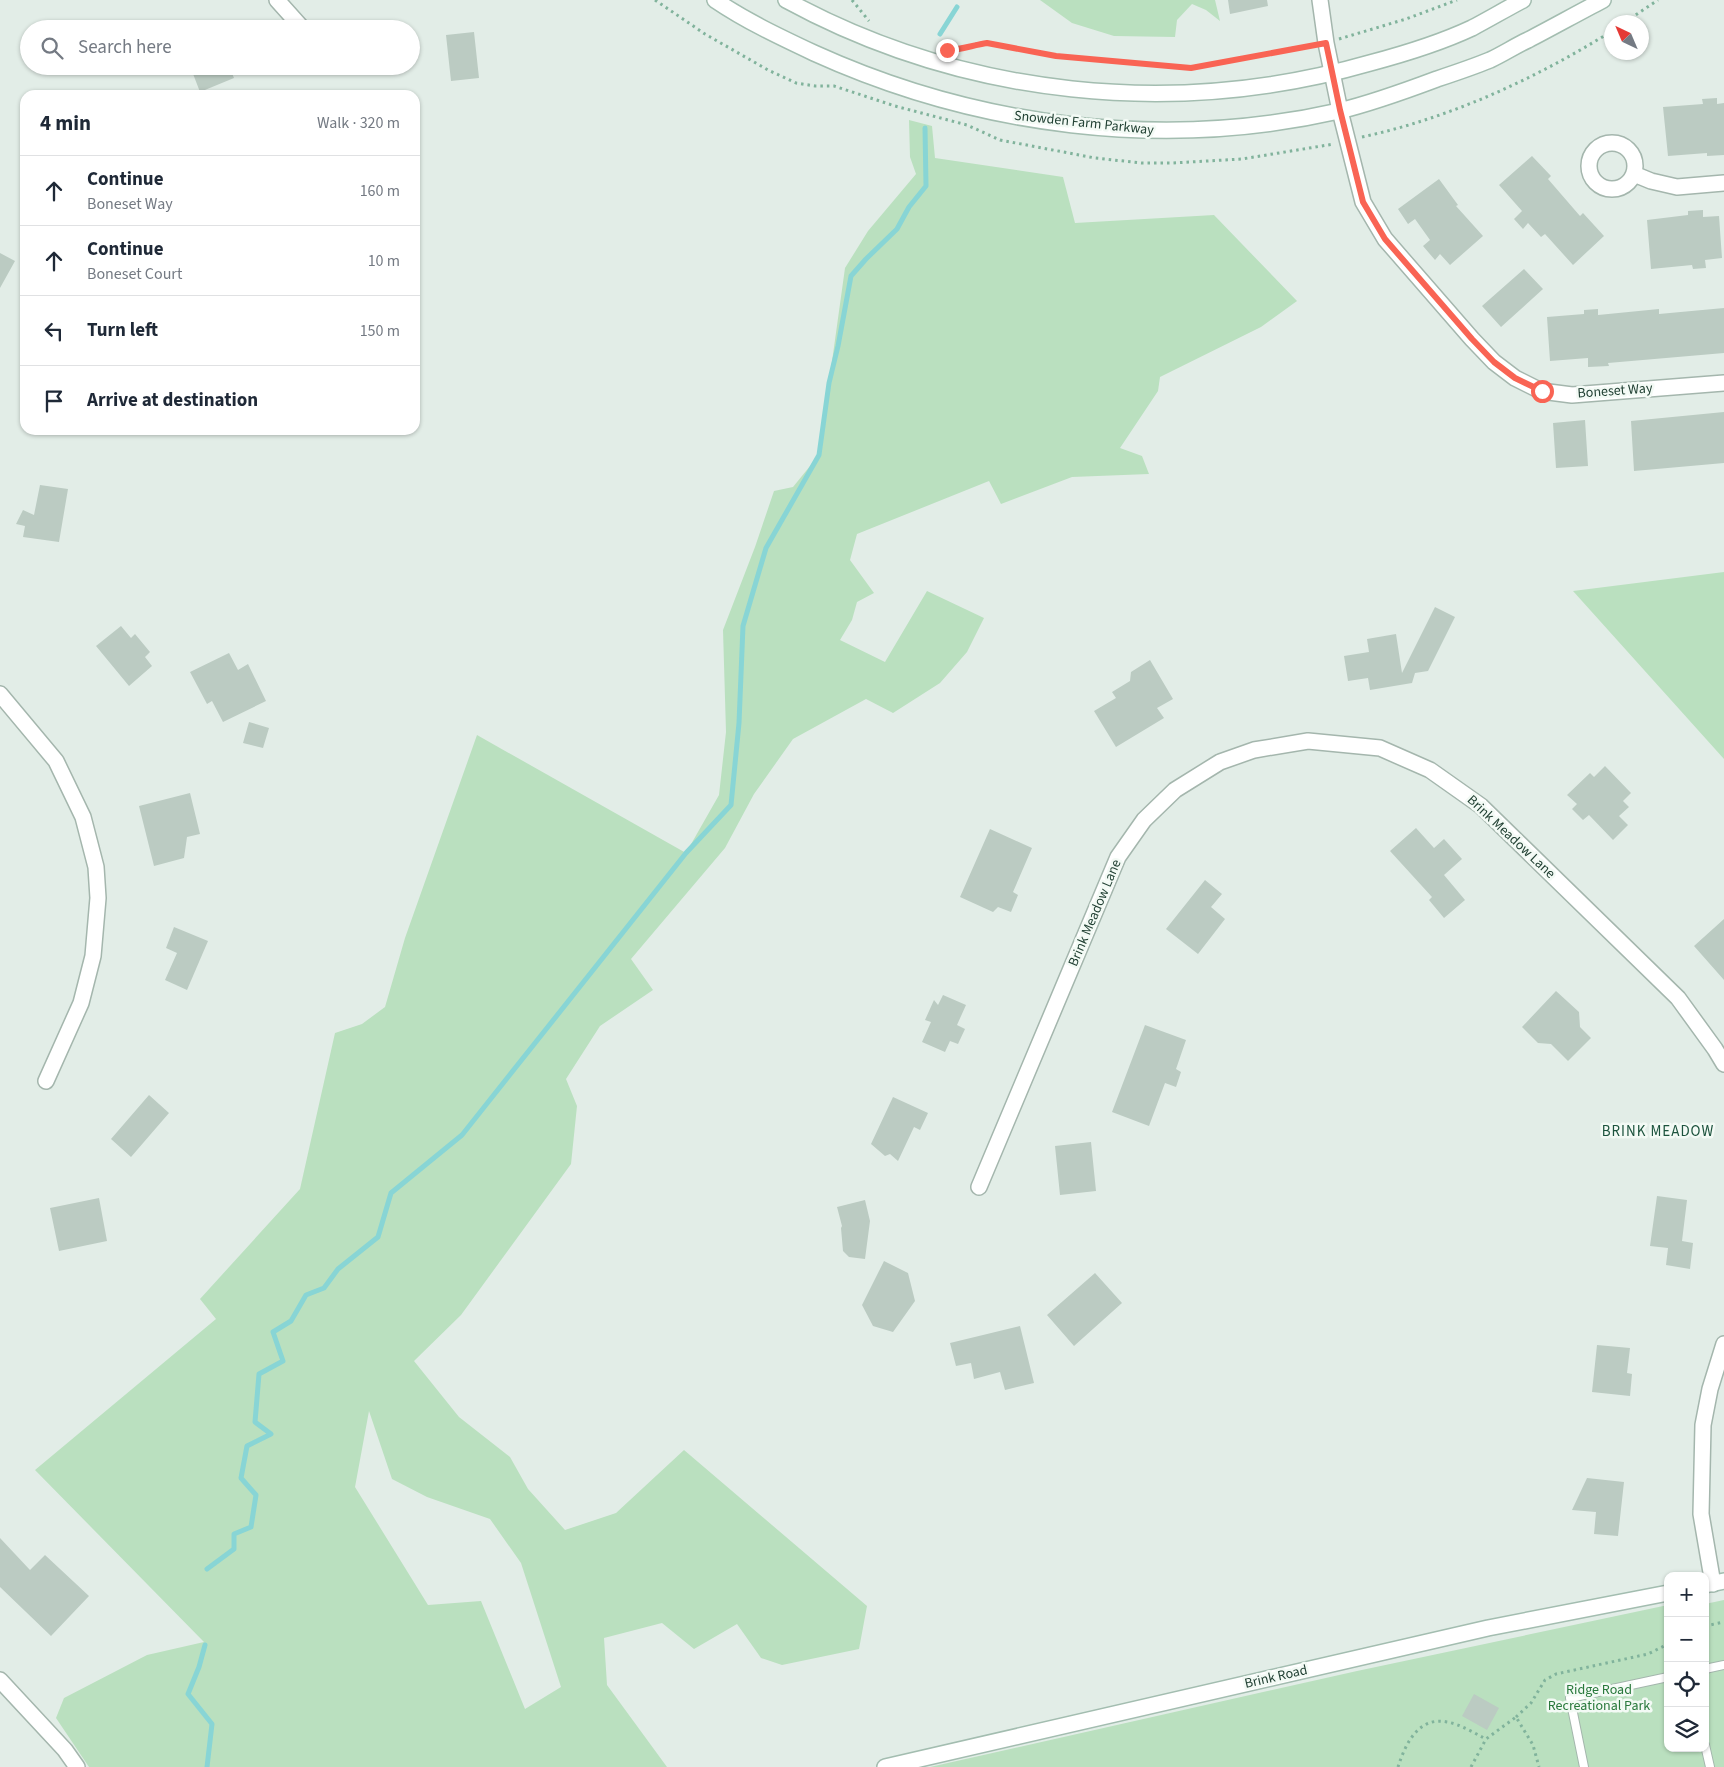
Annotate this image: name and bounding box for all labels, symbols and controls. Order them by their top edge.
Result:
north arrow [1604,15,1649,60]
search box [20,20,420,75]
icon: search [38,34,66,62]
text: Search here [78,34,172,61]
route end [936,39,959,62]
street label: Snowden Farm Parkway [1013,106,1155,140]
text: 4 min [40,108,91,138]
text: Walk · 320 m [317,112,400,134]
text: Continue [87,166,164,193]
icon: ahead [40,177,68,205]
text: 160 m [360,180,400,202]
text: Boneset Way [87,193,173,215]
text: Continue [87,236,164,263]
icon: ahead [40,247,68,275]
text: 10 m [368,250,400,272]
text: Boneset Court [87,263,182,285]
icon: left [40,317,68,345]
text: Turn left [87,317,158,344]
text: 150 m [360,320,400,342]
street label: Boneset Way [1577,378,1654,404]
route start [1531,380,1554,403]
icon: arrive [40,387,68,415]
text: Arrive at destination [87,387,258,414]
street label: Brink Meadow Lane [1462,791,1560,883]
street label: Brink Meadow Lane [1063,856,1127,970]
district label: BRINK MEADOW [1602,1121,1714,1142]
map controls [1664,1572,1709,1752]
button: + [1664,1572,1709,1617]
button: − [1664,1617,1709,1662]
street label: Brink Road [1243,1660,1309,1694]
button: locate [1664,1662,1709,1707]
park label: Ridge Road Recreational Park [1548,1680,1650,1716]
button: layers [1664,1707,1709,1752]

